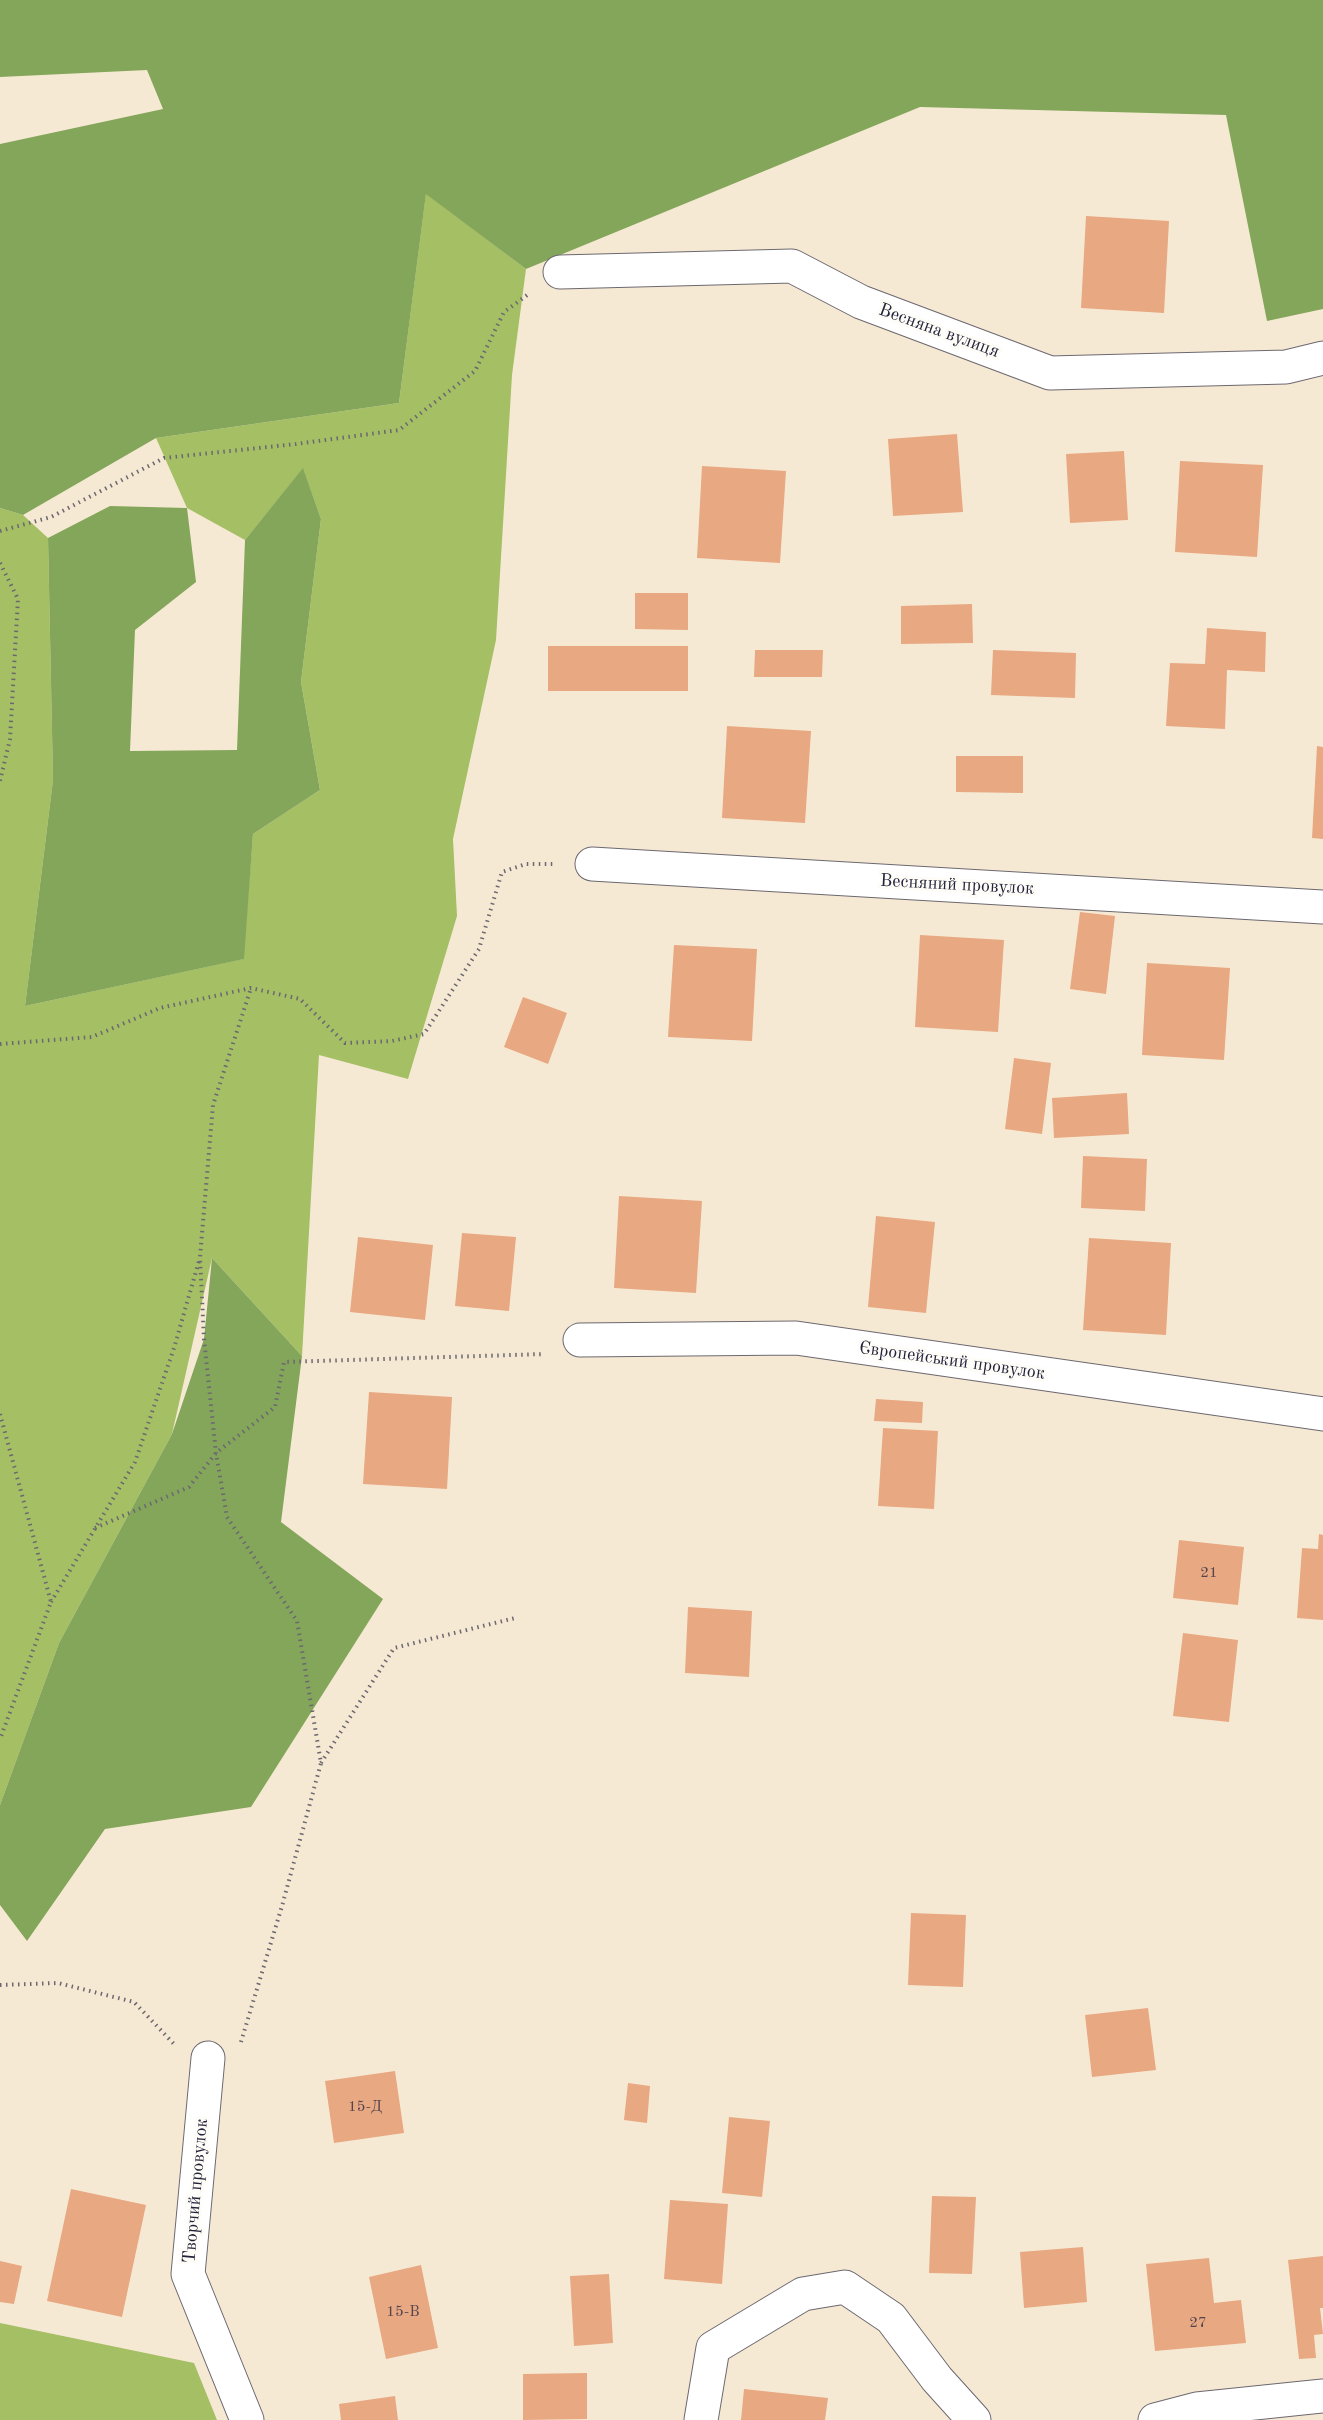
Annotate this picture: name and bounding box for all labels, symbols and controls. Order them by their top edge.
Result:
street label: Весняна вулиця [876,299,1002,363]
street label: Весняний провулок [879,870,1035,900]
street label: Європейський провулок [858,1337,1046,1385]
house number: 21 [1200,1564,1218,1582]
house number: 15-Д [348,2098,382,2116]
street label: Творчий провулок [179,2118,213,2264]
house number: 15-В [386,2303,420,2321]
house number: 27 [1189,2314,1207,2332]

